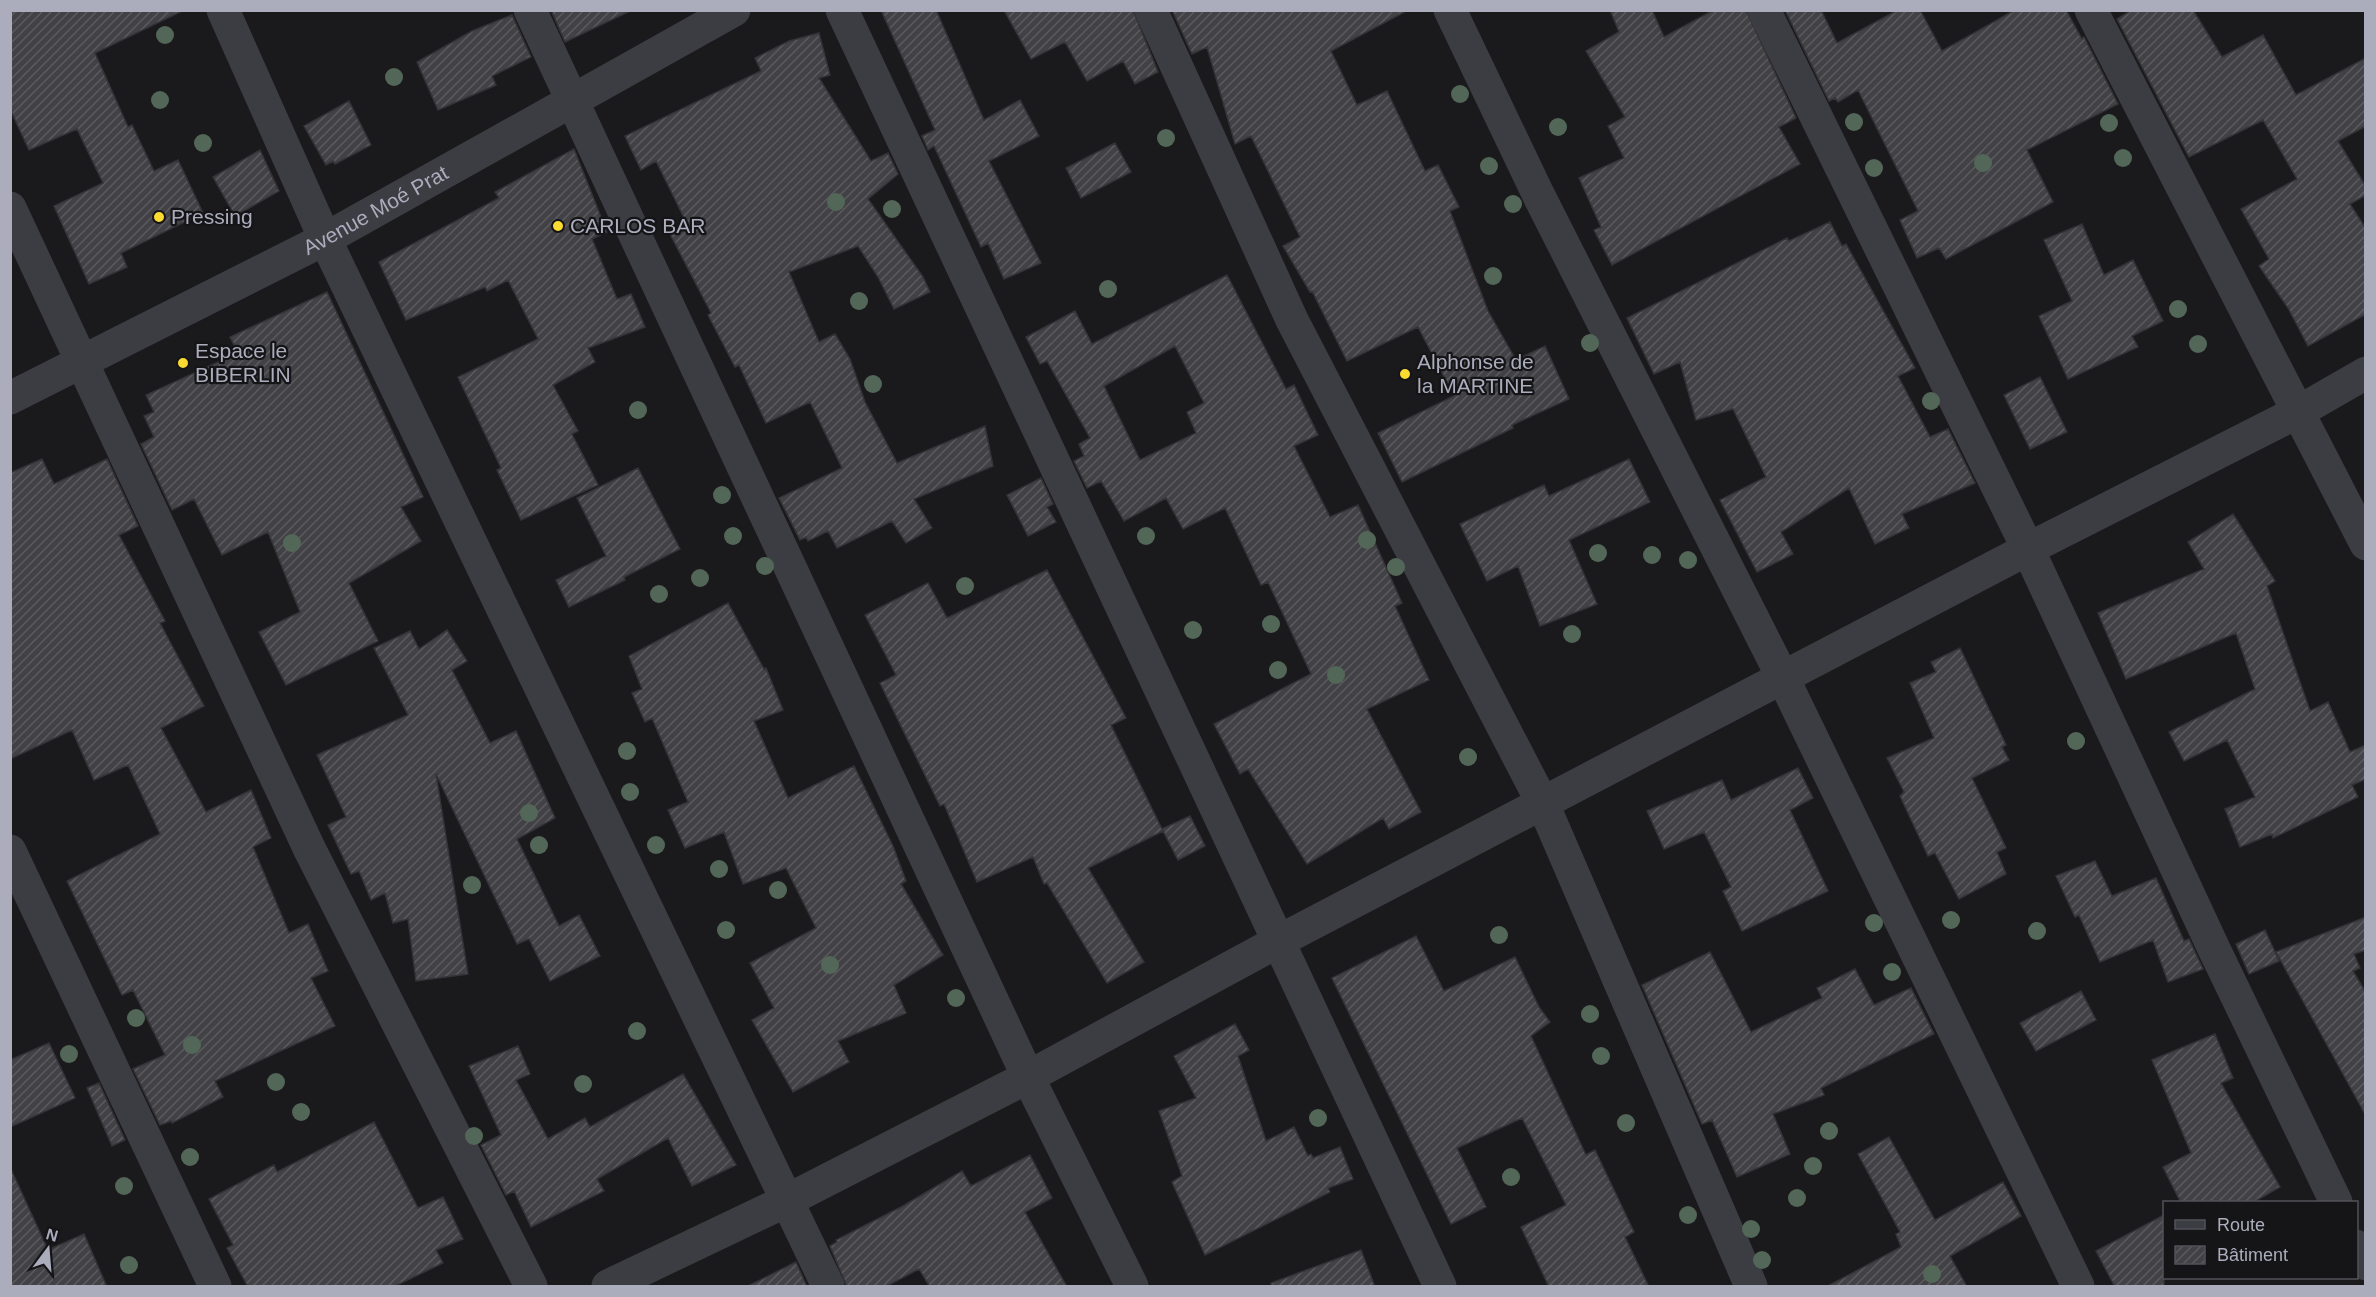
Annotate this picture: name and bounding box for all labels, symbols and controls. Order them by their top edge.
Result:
street label: Avenue Moé Prat [299,160,452,259]
place label: Pressing [171,205,253,228]
marker: Pressing [152,210,166,224]
place label: CARLOS BAR [570,214,705,237]
marker: CARLOS BAR [551,219,565,233]
place label: Espace le BIBERLIN [195,339,291,386]
place label: Alphonse de la MARTINE [1417,350,1534,397]
marker: Espace le BIBERLIN [176,356,190,370]
marker: Alphonse de la MARTINE [1398,367,1412,381]
legend [2163,1201,2358,1279]
text: Route [2217,1215,2265,1235]
north arrow [18,1219,78,1279]
text: N [44,1225,60,1245]
text: Bâtiment [2217,1245,2288,1265]

